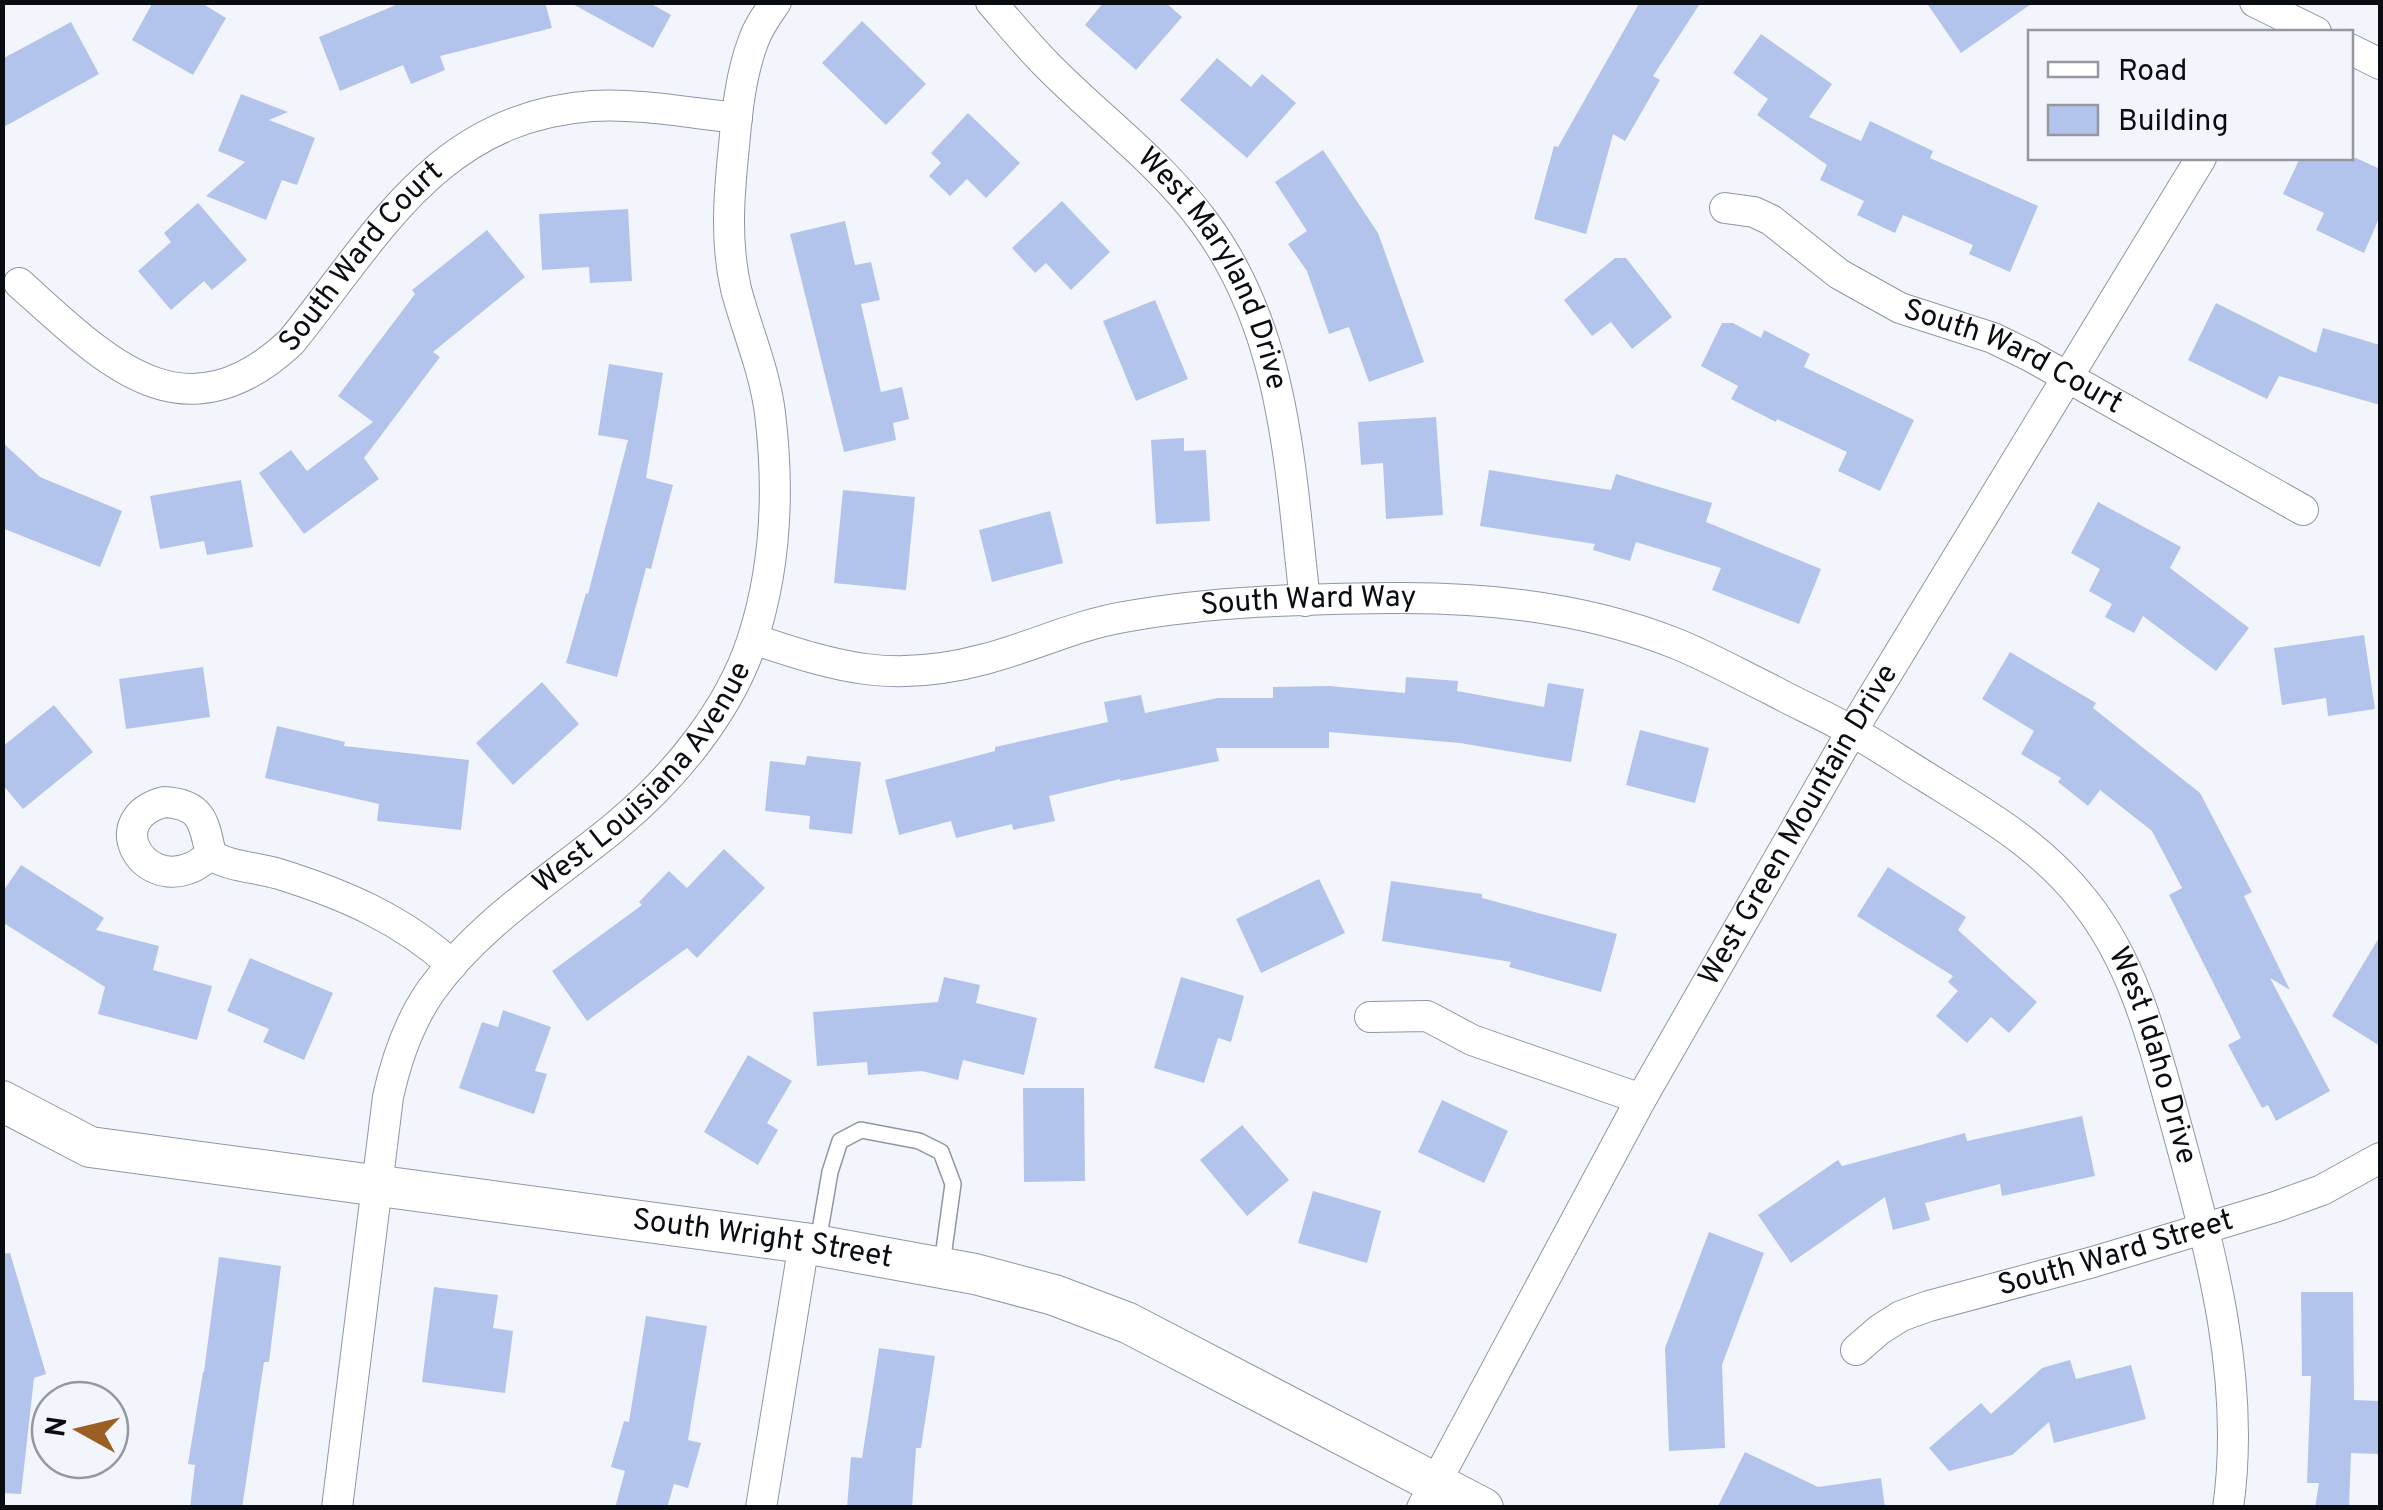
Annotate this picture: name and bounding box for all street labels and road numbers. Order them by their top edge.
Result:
street label: West Maryland Drive [1129,140,1295,393]
street label: South Ward Court [271,153,451,360]
street label: South Ward Court [1899,292,2129,423]
street label: South Ward Way [1199,579,1416,625]
street label: West Louisiana Avenue [526,656,760,902]
street label: West Green Mountain Drive [1691,658,1907,992]
street label: West Idaho Drive [2099,941,2204,1168]
street label: South Wright Street [630,1202,895,1277]
street label: South Ward Street [1994,1202,2238,1305]

